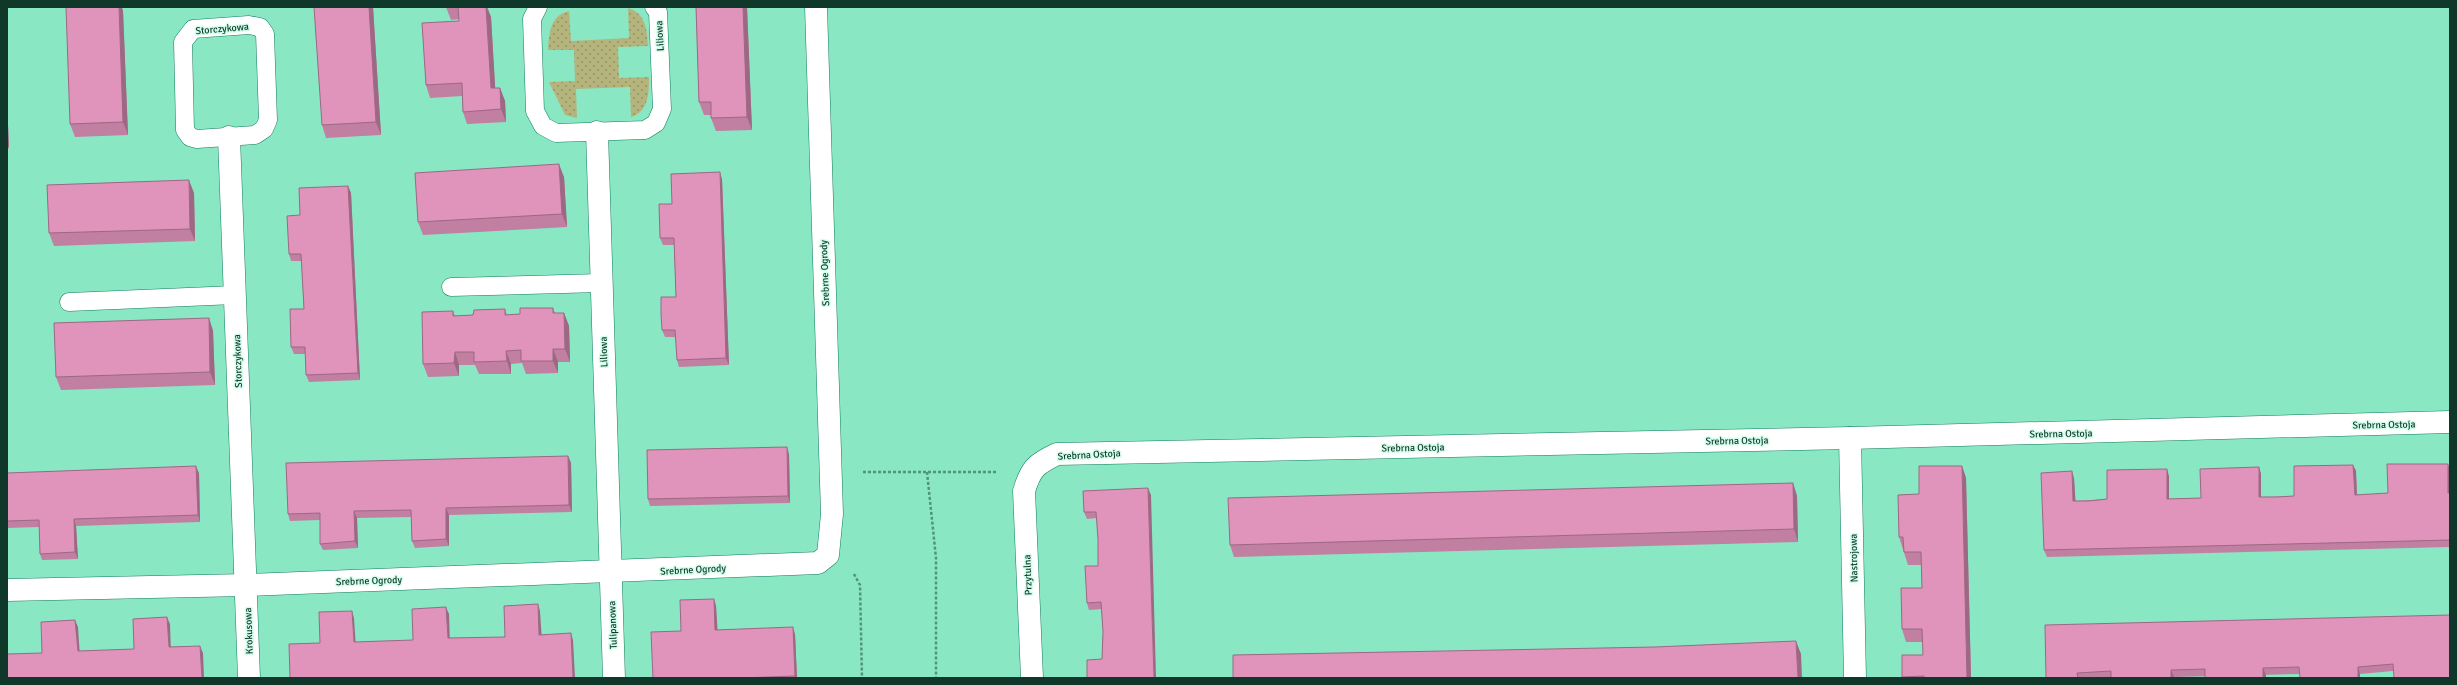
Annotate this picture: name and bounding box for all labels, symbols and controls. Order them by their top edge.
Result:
street label: Liliowa [653,20,667,52]
street label: Storczykowa [195,21,249,37]
street label: Srebrne Ogrody [818,239,832,306]
street label: Storczykowa [231,334,245,388]
street label: Liliowa [597,336,611,367]
street label: Srebrna Ostoja [2352,418,2416,432]
street label: Srebrna Ostoja [2029,427,2093,441]
street label: Srebrna Ostoja [1705,434,1769,448]
street label: Srebrna Ostoja [1381,441,1445,455]
street label: Srebrna Ostoja [1057,447,1121,463]
street label: Nastrojowa [1848,534,1860,582]
street label: Przytulna [1021,554,1035,596]
street label: Srebrne Ogrody [660,562,727,578]
street label: Srebrne Ogrody [336,574,403,588]
street label: Tulipanowa [606,601,620,649]
street label: Krokusowa [242,607,256,654]

